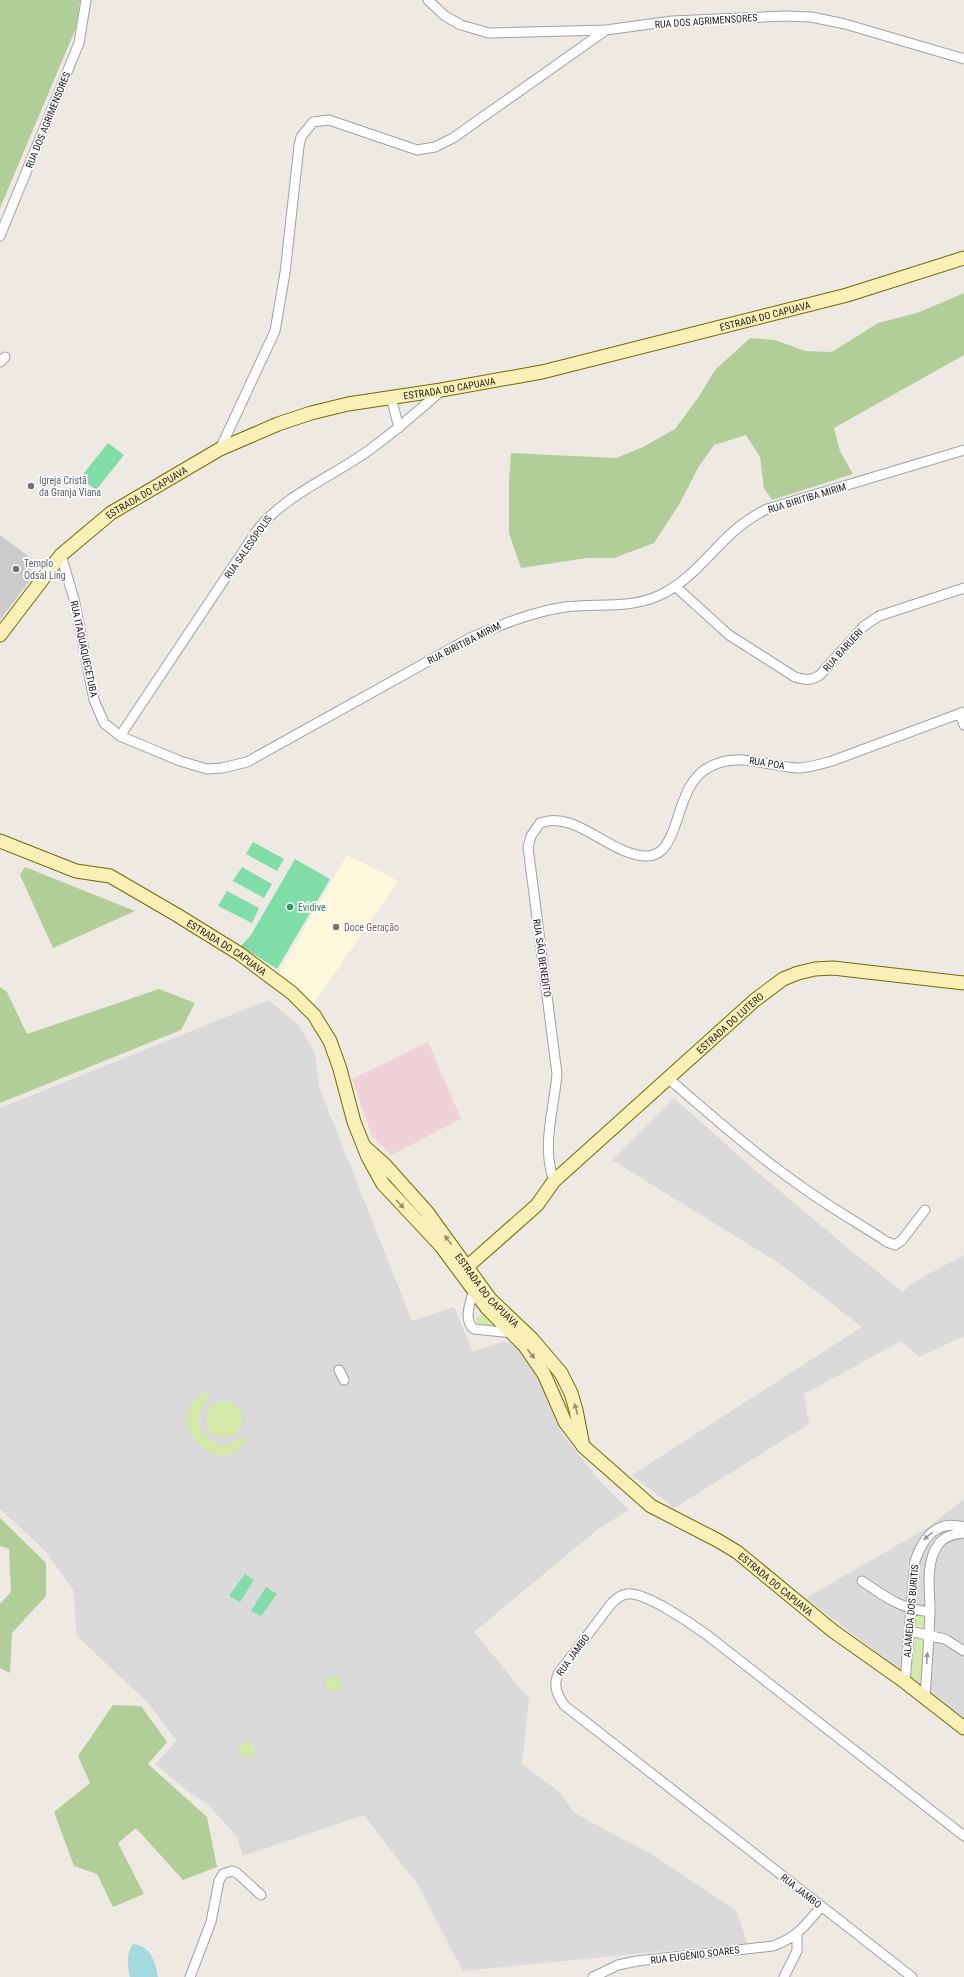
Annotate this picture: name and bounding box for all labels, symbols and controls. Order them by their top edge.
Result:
street label: RUA DOS AGRIMENSORES [654,12,758,30]
street label: RUA DOS AGRIMENSORES [24,70,72,170]
street label: ESTRADA DO CAPUAVA [719,299,812,332]
street label: ESTRADA DO CAPUAVA [403,375,496,401]
street label: ESTRADA DO CAPUAVA [103,464,190,521]
place label: Igreja Cristã da Granja Viana [39,475,101,498]
marker: Igreja Cristã da Granja Viana [26,481,36,491]
street label: RUA BIRITIBA MIRIM [767,481,847,515]
street label: RUA SALESÓPOLIS [221,513,274,581]
place label: Templo Odsal Ling [24,558,66,581]
marker: Templo Odsal Ling [11,564,21,574]
street label: RUA ITAQUAQUECETUBA [68,600,100,698]
street label: RUA BIRITIBA MIRIM [425,620,503,666]
street label: RUA BARUERI [821,626,865,674]
street label: RUA POA [748,755,786,771]
marker: Evidive [285,902,295,912]
place label: Evidive [298,902,326,913]
street label: ESTRADA DO CAPUAVA [185,917,269,978]
street label: RUA SÃO BENEDITO [531,918,554,998]
marker: Doce Geração [331,922,341,932]
place label: Doce Geração [344,922,399,933]
street label: ESTRADA DO LUTERO [694,990,765,1056]
one-way arrow [395,1199,405,1209]
one-way arrow [444,1235,452,1246]
street label: ESTRADA DO CAPUAVA [453,1251,522,1329]
one-way arrow [527,1348,535,1359]
one-way arrow [572,1403,578,1416]
one-way arrow [923,1532,933,1541]
street label: ESTRADA DO CAPUAVA [736,1550,815,1618]
street label: ALAMEDA DOS BURITIS [901,1564,921,1658]
street label: RUA JAMBO [554,1632,592,1678]
one-way arrow [924,1652,931,1664]
street label: RUA JAMBO [779,1872,823,1910]
street label: RUA EUGÊNIO SOARES [650,1943,740,1966]

